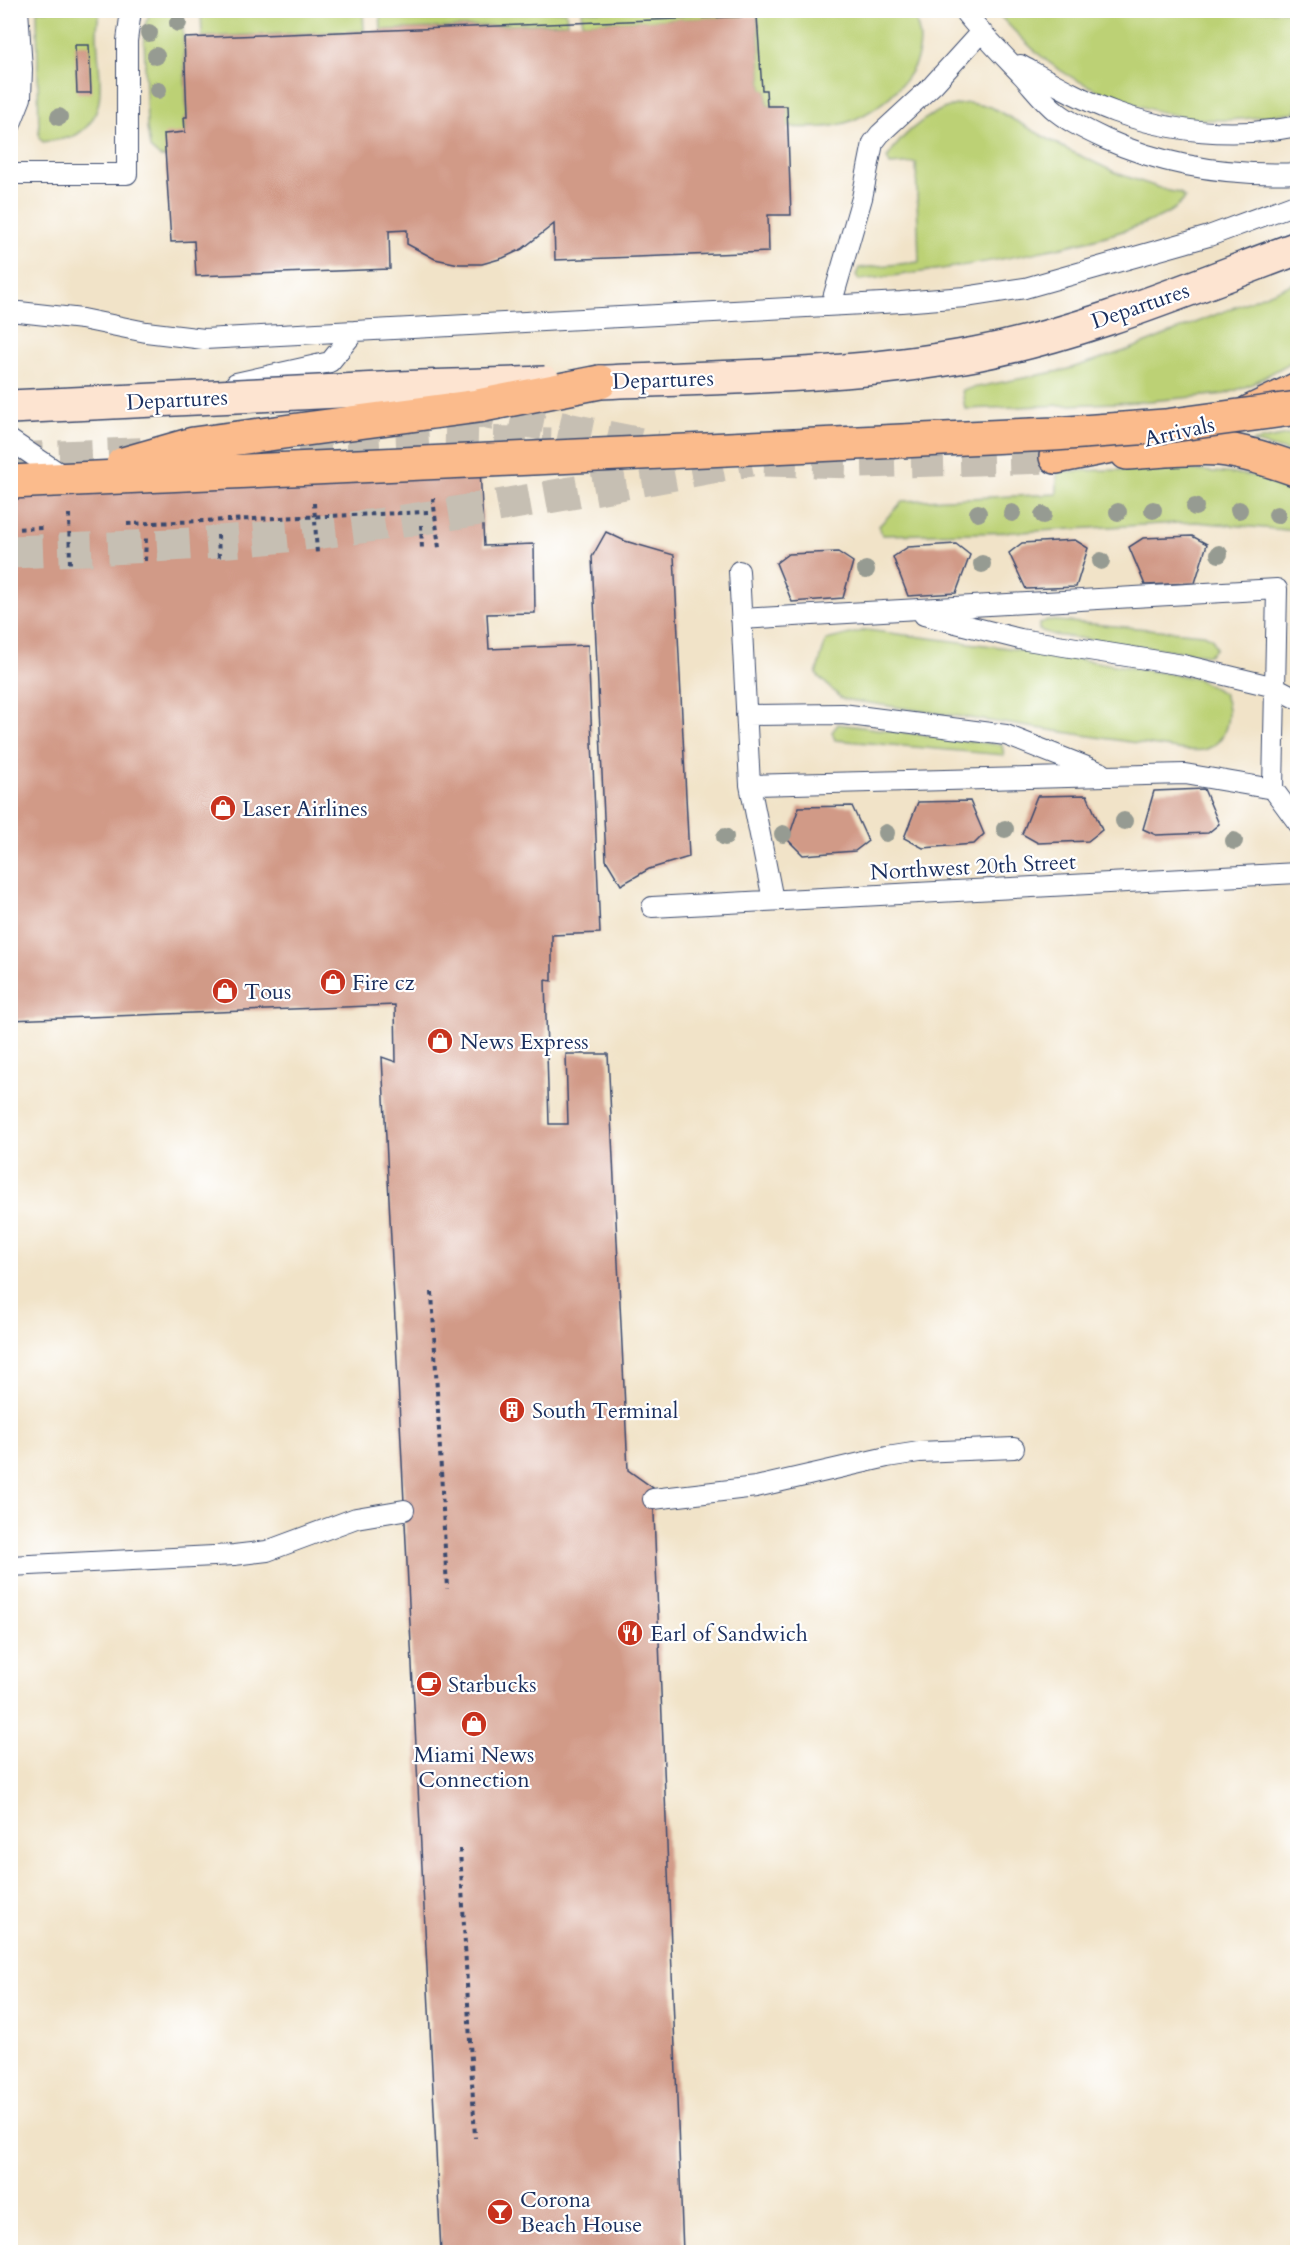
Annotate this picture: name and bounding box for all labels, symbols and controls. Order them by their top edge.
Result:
street label: Departures [1087,275,1193,337]
street label: Departures [612,363,714,397]
street label: Departures [126,382,229,418]
street label: Arrivals [1141,409,1217,455]
shop icon: Laser Airlines [208,793,238,823]
place label: Laser Airlines [242,794,368,824]
street label: Northwest 20th Street [869,847,1077,887]
shop icon: Fire cz [318,967,348,997]
place label: Fire cz [352,968,415,998]
shop icon: Tous [210,976,240,1006]
place label: Tous [244,977,291,1007]
shop icon: News Express [425,1026,455,1056]
place label: News Express [460,1027,589,1057]
building icon: South Terminal [497,1395,527,1425]
place label: South Terminal [532,1396,679,1426]
restaurant icon: Earl of Sandwich [615,1618,645,1648]
place label: Earl of Sandwich [650,1619,808,1649]
cafe icon: Starbucks [414,1669,444,1699]
place label: Starbucks [448,1670,537,1700]
shop icon: Miami News Connection [459,1709,489,1739]
place label: Miami News Connection [414,1740,534,1795]
place label: Corona Beach House [520,2185,642,2240]
bar icon: Corona Beach House [485,2197,515,2227]

